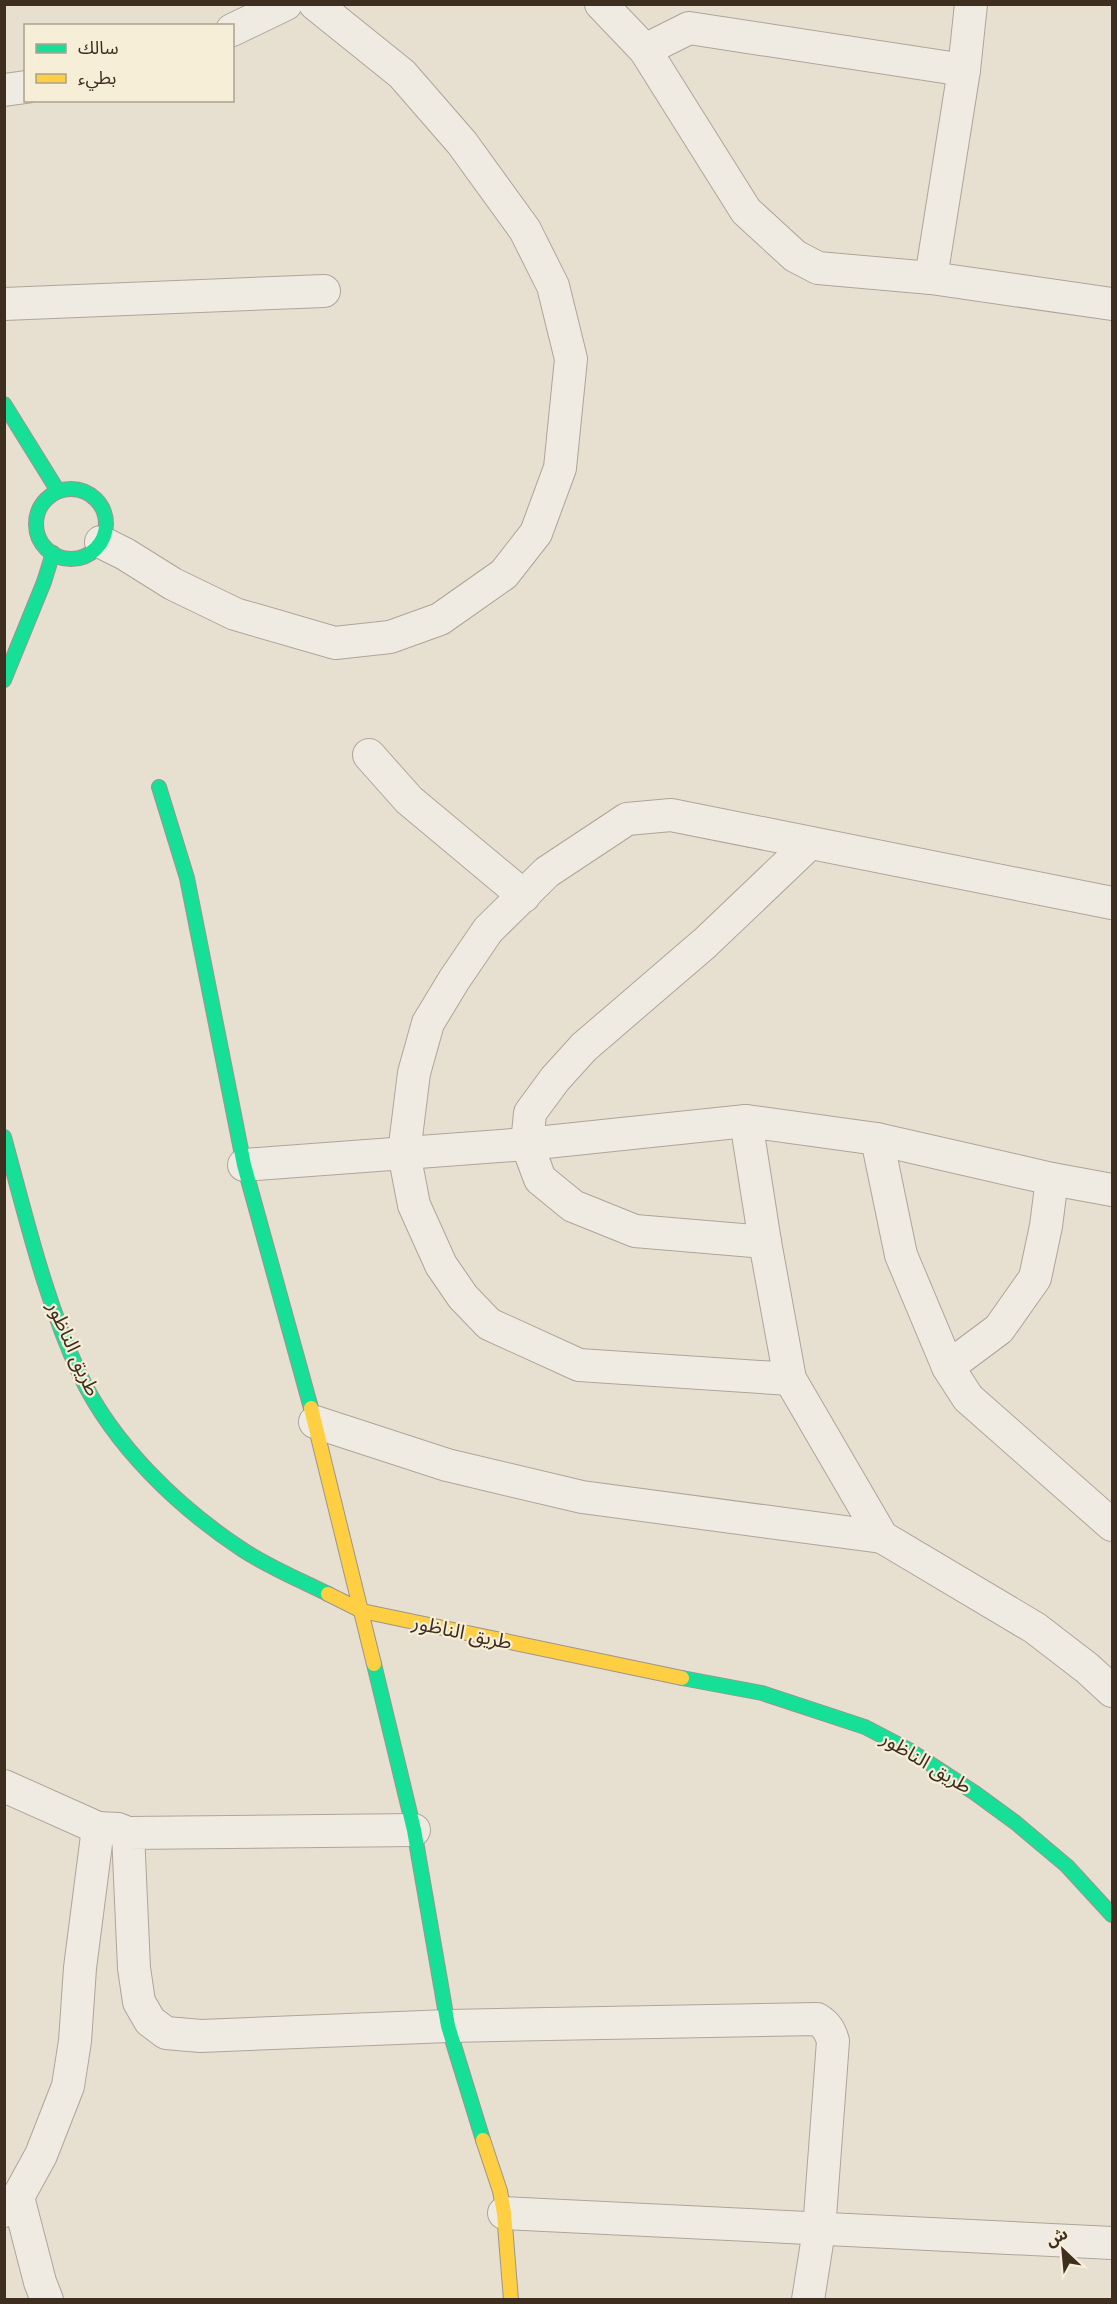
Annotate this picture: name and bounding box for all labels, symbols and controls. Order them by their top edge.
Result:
legend [24,24,234,102]
text: سالك [78,29,119,67]
text: بطيء [78,59,116,97]
street label: طريق الناظور [33,1293,113,1404]
street label: طريق الناظور [407,1602,516,1664]
street label: طريق الناظور [871,1718,980,1807]
text: ش [1040,2217,1074,2258]
north arrow [1033,2220,1093,2280]

